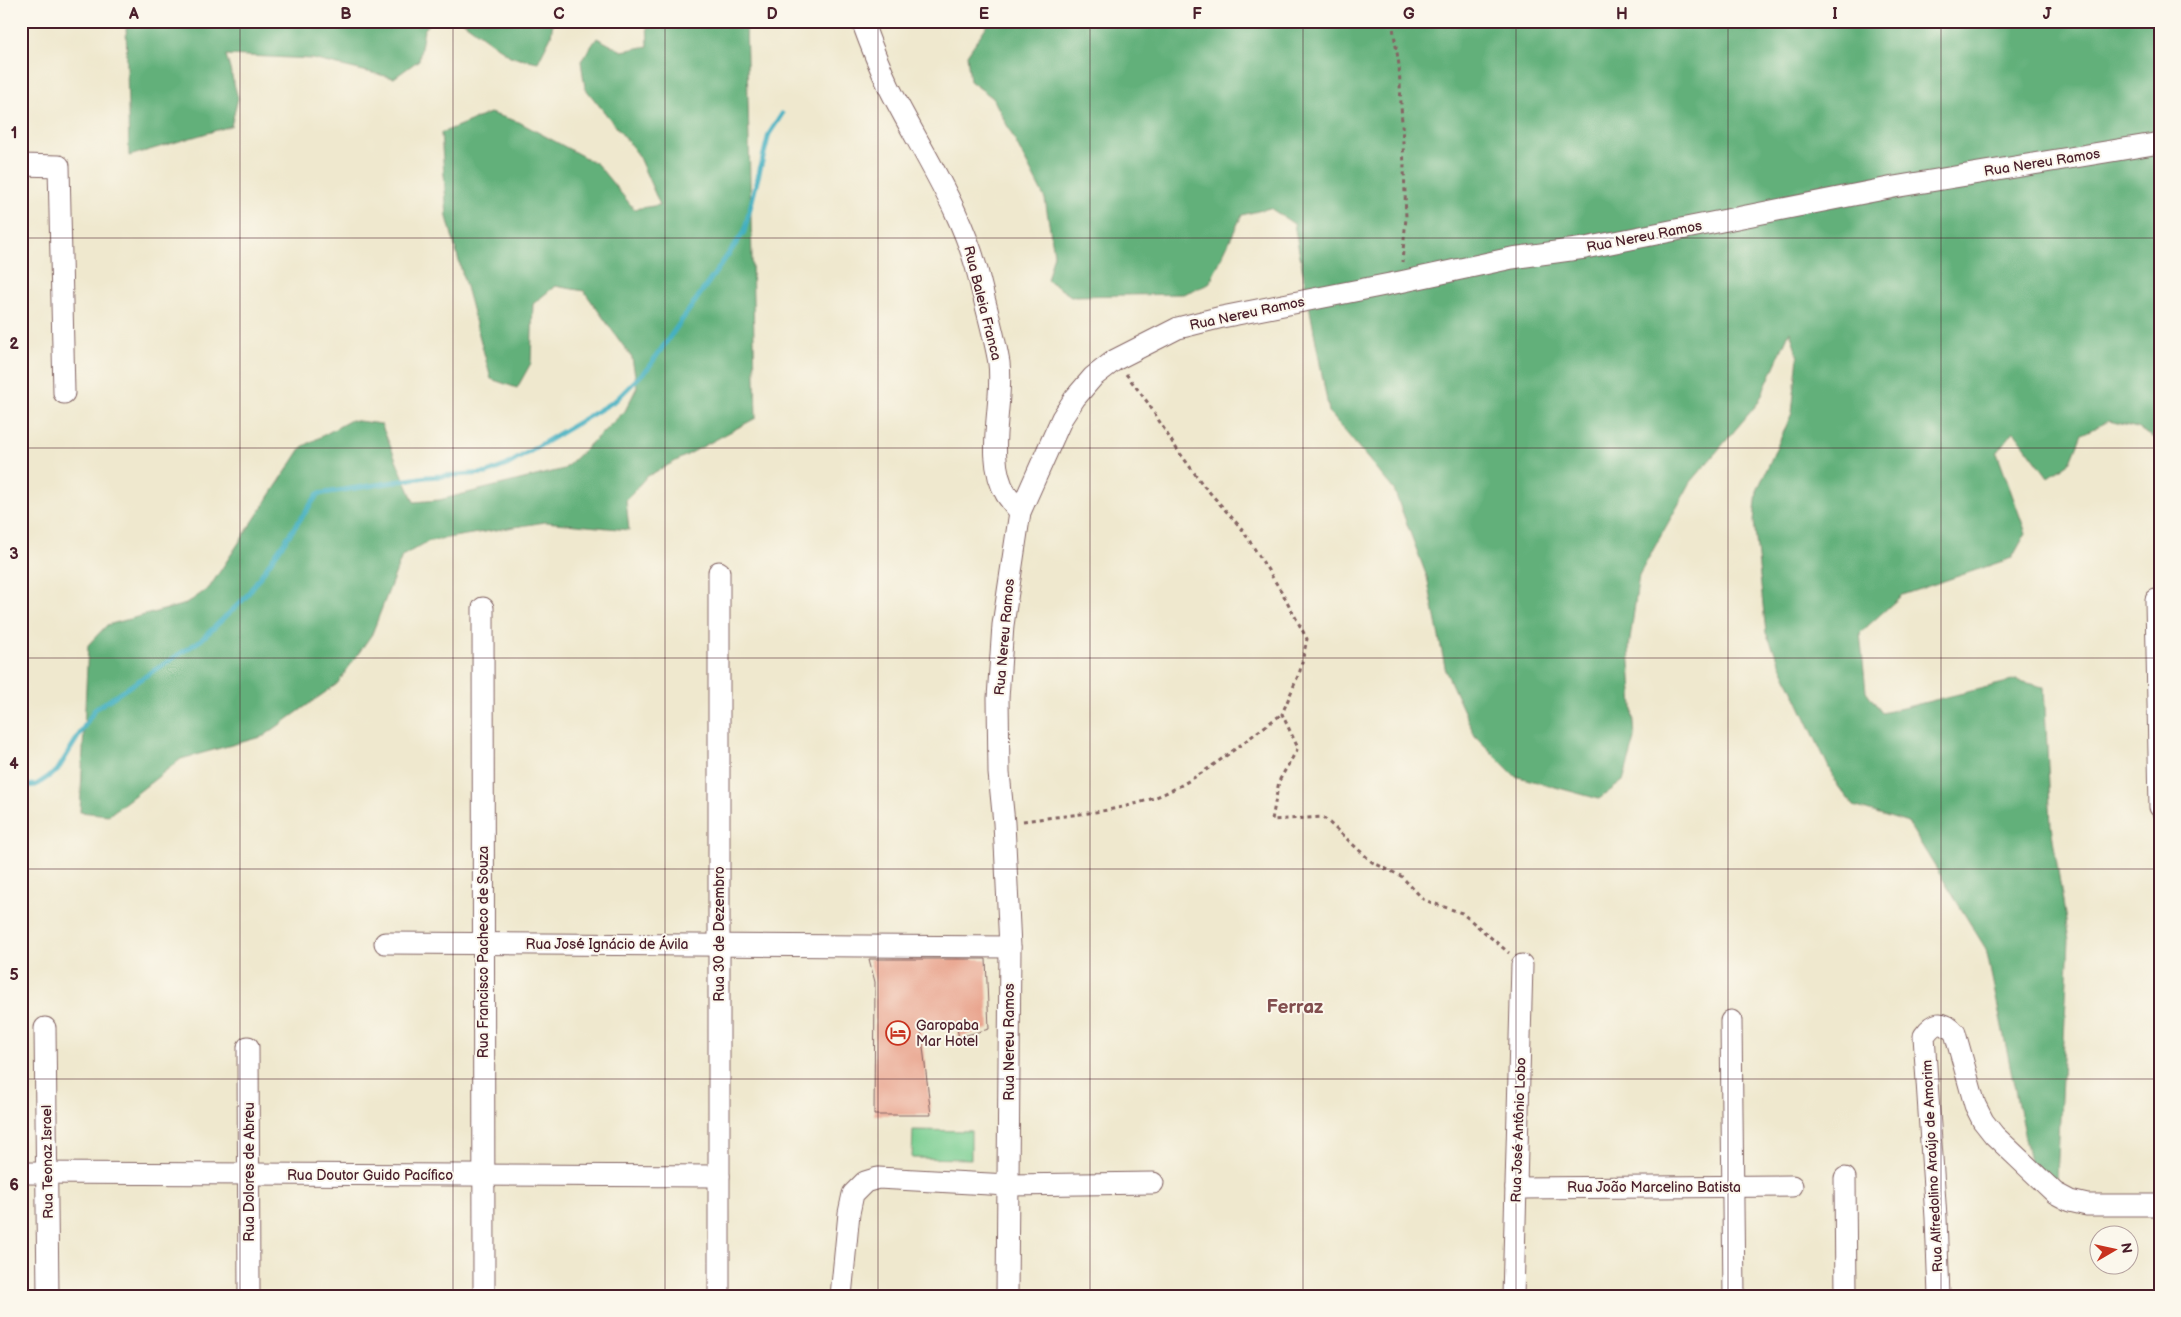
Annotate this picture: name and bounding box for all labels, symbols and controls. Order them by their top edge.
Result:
text: A [128,5,139,24]
text: B [340,5,352,24]
text: C [553,5,565,24]
text: D [766,5,778,24]
text: E [979,5,989,24]
text: F [1192,5,1202,24]
text: G [1403,5,1415,24]
text: H [1616,5,1628,24]
text: I [1832,5,1838,24]
text: J [2043,5,2052,24]
text: 1 [11,124,17,143]
street label: Rua Nereu Ramos [1983,145,2101,180]
street label: Rua Nereu Ramos [1585,217,1703,256]
street label: Rua Baleia Franca [960,244,1005,362]
street label: Rua Nereu Ramos [1188,293,1306,334]
text: 2 [9,335,19,354]
text: 3 [9,545,19,564]
street label: Rua Nereu Ramos [991,578,1018,696]
text: 4 [9,755,19,774]
street label: Rua Francisco Pacheco de Souza [475,846,492,1058]
street label: Rua 30 de Dezembro [711,866,728,1002]
street label: Rua José Ignácio de Ávila [526,935,689,953]
text: 5 [9,966,19,985]
street label: Rua Nereu Ramos [1001,983,1018,1101]
district label: Ferraz [1267,996,1324,1019]
place label: Garopaba Mar Hotel [916,1017,979,1050]
hotel icon: Garopaba Mar Hotel [885,1020,911,1046]
street label: Rua José Antônio Lobo [1507,1057,1530,1203]
street label: Rua Alfredolino Araújo de Amorim [1918,1059,1947,1273]
street label: Rua Dolores de Abreu [241,1102,258,1242]
street label: Rua Teonaz Israel [38,1105,57,1219]
street label: Rua Doutor Guido Pacífico [287,1167,453,1184]
text: 6 [9,1176,19,1195]
street label: Rua João Marcelino Batista [1567,1179,1741,1196]
north arrow [2088,1224,2138,1274]
text: N [2117,1242,2136,1255]

